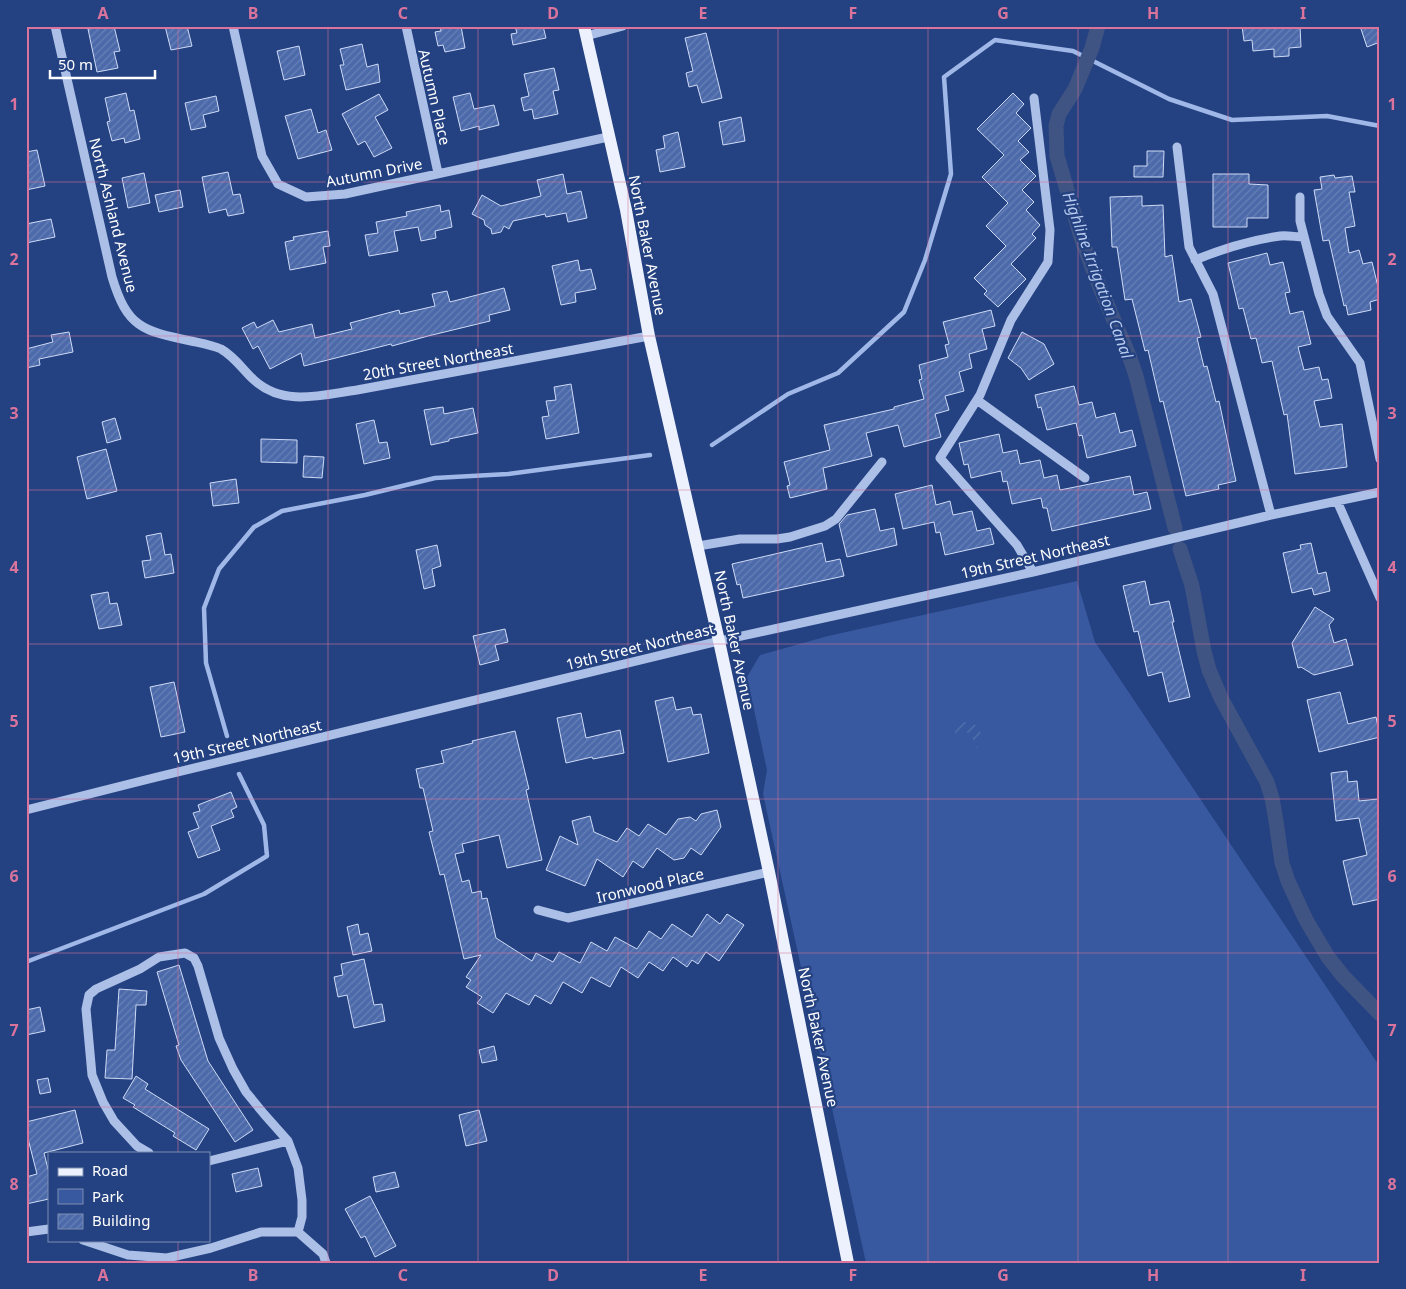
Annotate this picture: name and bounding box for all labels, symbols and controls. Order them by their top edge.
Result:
text: A [97,2,109,24]
text: B [248,2,258,24]
text: C [398,2,408,24]
text: D [547,2,559,24]
text: E [699,2,708,24]
text: F [849,2,857,24]
text: G [997,2,1009,24]
text: H [1147,2,1159,24]
text: I [1300,2,1306,24]
street label: Autumn Place [414,47,456,147]
scale bar [50,48,155,80]
text: 50 m [58,54,93,74]
text: 1 [9,93,19,115]
text: 1 [1387,93,1397,115]
street label: North Ashland Avenue [85,136,143,294]
street label: Autumn Drive [324,153,424,191]
street label: North Baker Avenue [625,173,671,317]
water label: Highline Irrigation Canal [1057,188,1139,362]
text: 2 [9,248,19,270]
text: 2 [1387,248,1397,270]
street label: 20th Street Northeast [361,338,515,384]
text: 3 [9,402,19,424]
text: 3 [1387,402,1397,424]
street label: 19th Street Northeast [959,529,1112,583]
text: 4 [9,556,19,578]
text: 4 [1387,556,1397,578]
street label: North Baker Avenue [710,568,760,712]
street label: 19th Street Northeast [564,618,717,674]
text: 5 [9,710,19,732]
text: 5 [1387,710,1397,732]
street label: 19th Street Northeast [171,714,324,768]
street label: Ironwood Place [594,863,706,907]
text: 6 [9,865,19,887]
text: 6 [1387,865,1397,887]
street label: North Baker Avenue [794,965,844,1109]
text: 7 [9,1019,19,1041]
text: 7 [1387,1019,1397,1041]
legend [48,1152,210,1242]
text: Road [92,1160,128,1180]
text: 8 [9,1173,19,1195]
text: 8 [1387,1173,1397,1195]
text: Park [92,1186,124,1206]
text: Building [92,1210,150,1230]
text: A [97,1264,109,1286]
text: B [248,1264,258,1286]
text: C [398,1264,408,1286]
text: D [547,1264,559,1286]
text: E [699,1264,708,1286]
text: F [849,1264,857,1286]
text: G [997,1264,1009,1286]
text: H [1147,1264,1159,1286]
text: I [1300,1264,1306,1286]

